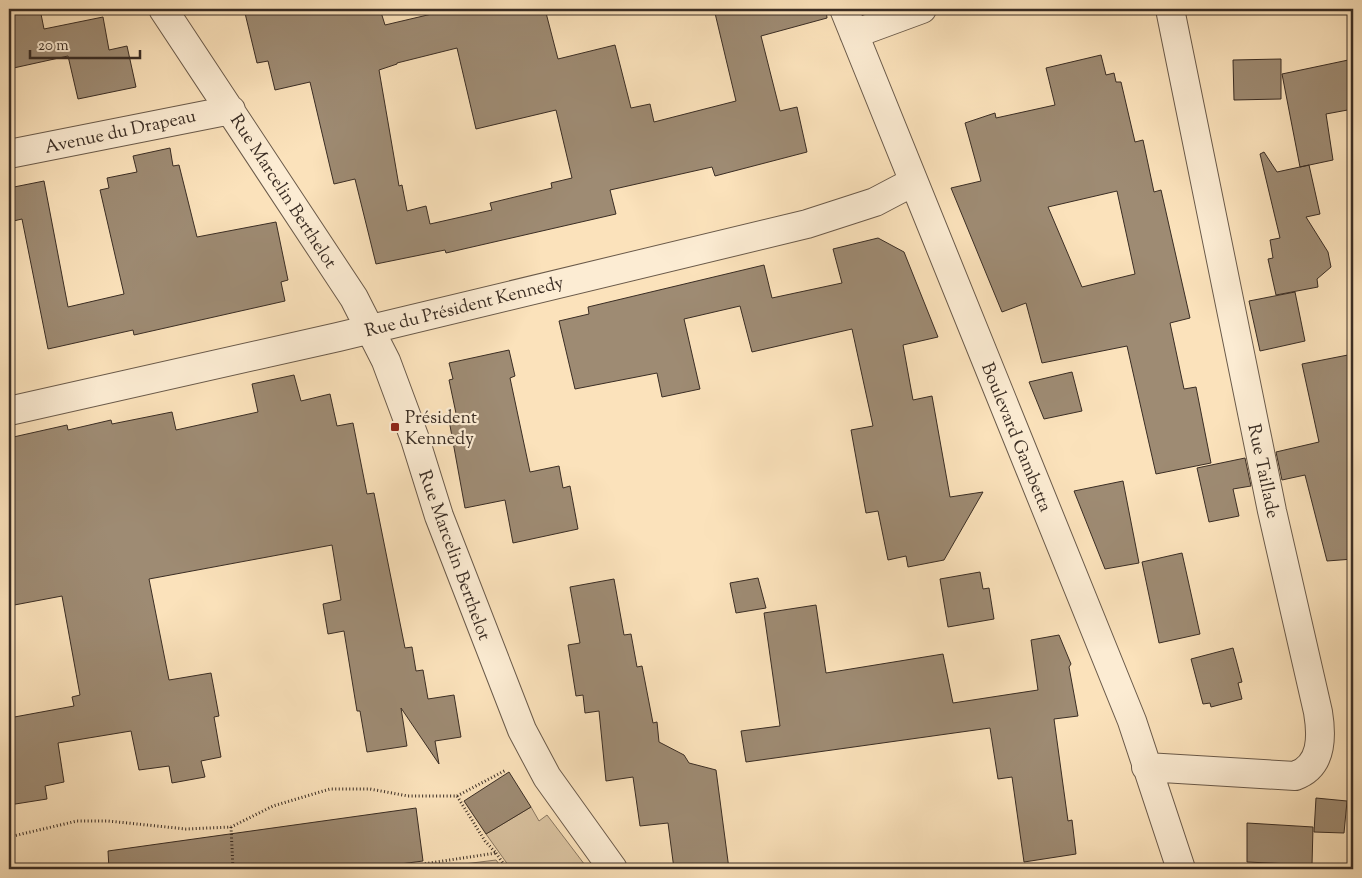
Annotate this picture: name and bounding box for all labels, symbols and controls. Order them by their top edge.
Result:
scale bar [30,28,140,60]
text: 20 m [38,36,69,57]
street label: Avenue du Drapeau [42,104,198,162]
street label: Rue Marcelin Berthelot [223,110,342,274]
street label: Rue du Président Kennedy [362,271,567,345]
street label: Boulevard Gambetta [973,359,1057,516]
place label: Président Kennedy [405,406,477,453]
marker: Président Kennedy [389,421,401,433]
street label: Rue Taillade [1239,422,1285,521]
street label: Rue Marcelin Berthelot [410,467,496,644]

